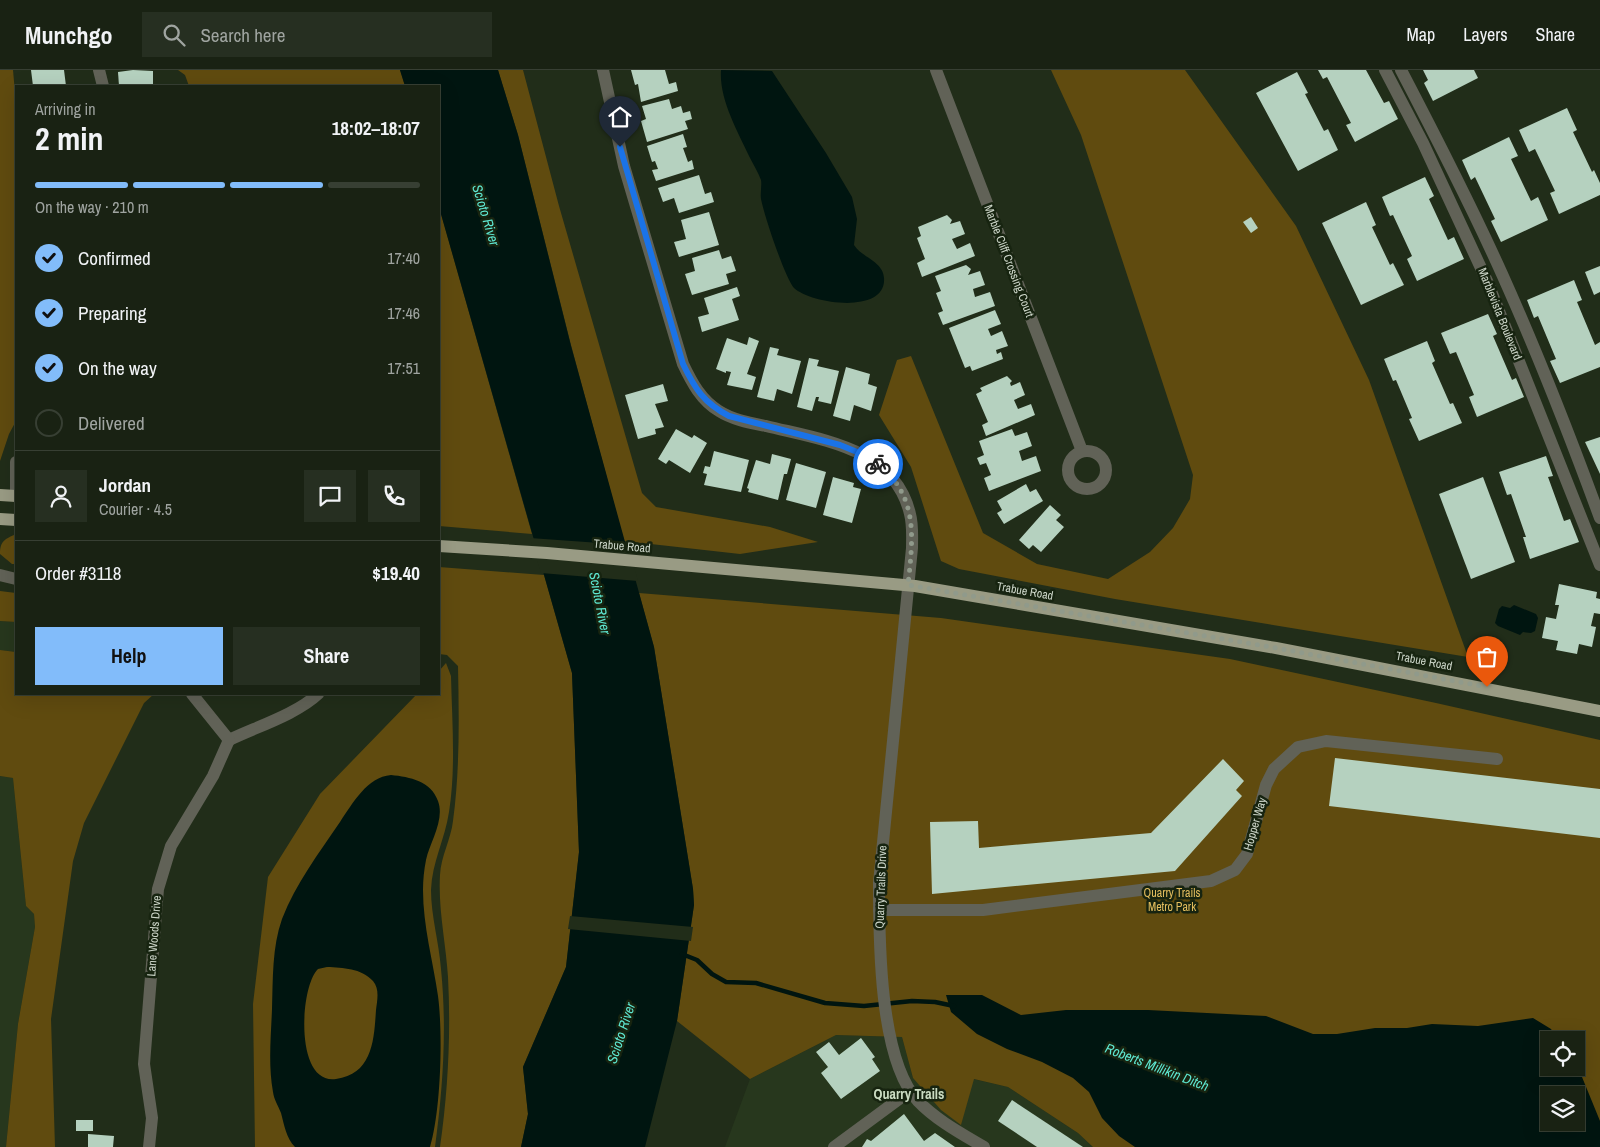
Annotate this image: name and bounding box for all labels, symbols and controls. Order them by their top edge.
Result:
search box [142,12,492,57]
text: Munchgo [25,19,112,51]
icon: search [160,21,188,49]
text: Search here [200,22,285,48]
text: Map [1407,22,1435,47]
text: Layers [1463,22,1508,47]
text: Share [1536,22,1575,47]
pin [599,96,641,147]
text: Arriving in [35,98,96,120]
icon: home [606,103,634,131]
text: 18:02–18:07 [332,115,420,141]
text: 2 min [35,117,104,160]
water label: Scioto River [468,182,504,249]
text: On the way · 210 m [35,196,149,218]
street label: Marble Cliff Crossing Court [980,203,1038,320]
icon: check [35,244,63,272]
text: Confirmed [78,245,151,271]
text: 17:40 [387,247,420,269]
street label: Marblevista Boulevard [1474,266,1526,362]
icon: check [35,299,63,327]
text: Preparing [78,300,146,326]
text: 17:46 [387,302,420,324]
icon: check [35,354,63,382]
text: On the way [78,355,157,381]
text: 17:51 [387,357,420,379]
text: Delivered [78,410,145,436]
courier [853,439,903,489]
icon: bike [864,450,892,478]
button: person [35,470,87,522]
button: chat [304,470,356,522]
button: phone [368,470,420,522]
text: Jordan [99,472,151,498]
text: Courier · 4.5 [99,498,172,520]
street label: Trabue Road [593,536,651,556]
text: Order #3118 [35,560,121,586]
text: $19.40 [372,560,420,586]
water label: Scioto River [585,570,615,637]
street label: Trabue Road [996,578,1054,604]
button: Help [35,627,223,685]
button: Share [233,627,420,685]
pin [1466,636,1508,687]
icon: bag [1473,643,1501,671]
street label: Trabue Road [1394,648,1454,674]
street label: Hopper Way [1240,796,1270,852]
street label: Quarry Trails Drive [872,845,890,929]
park label: Quarry Trails Metro Park [1144,885,1201,915]
street label: Lane Woods Drive [143,895,165,977]
water label: Scioto River [603,999,640,1066]
map controls [1540,1031,1585,1131]
button: locate [1540,1031,1585,1076]
water label: Roberts Millikin Ditch [1103,1039,1211,1095]
district label: Quarry Trails [874,1085,944,1103]
button: layers [1540,1086,1585,1131]

